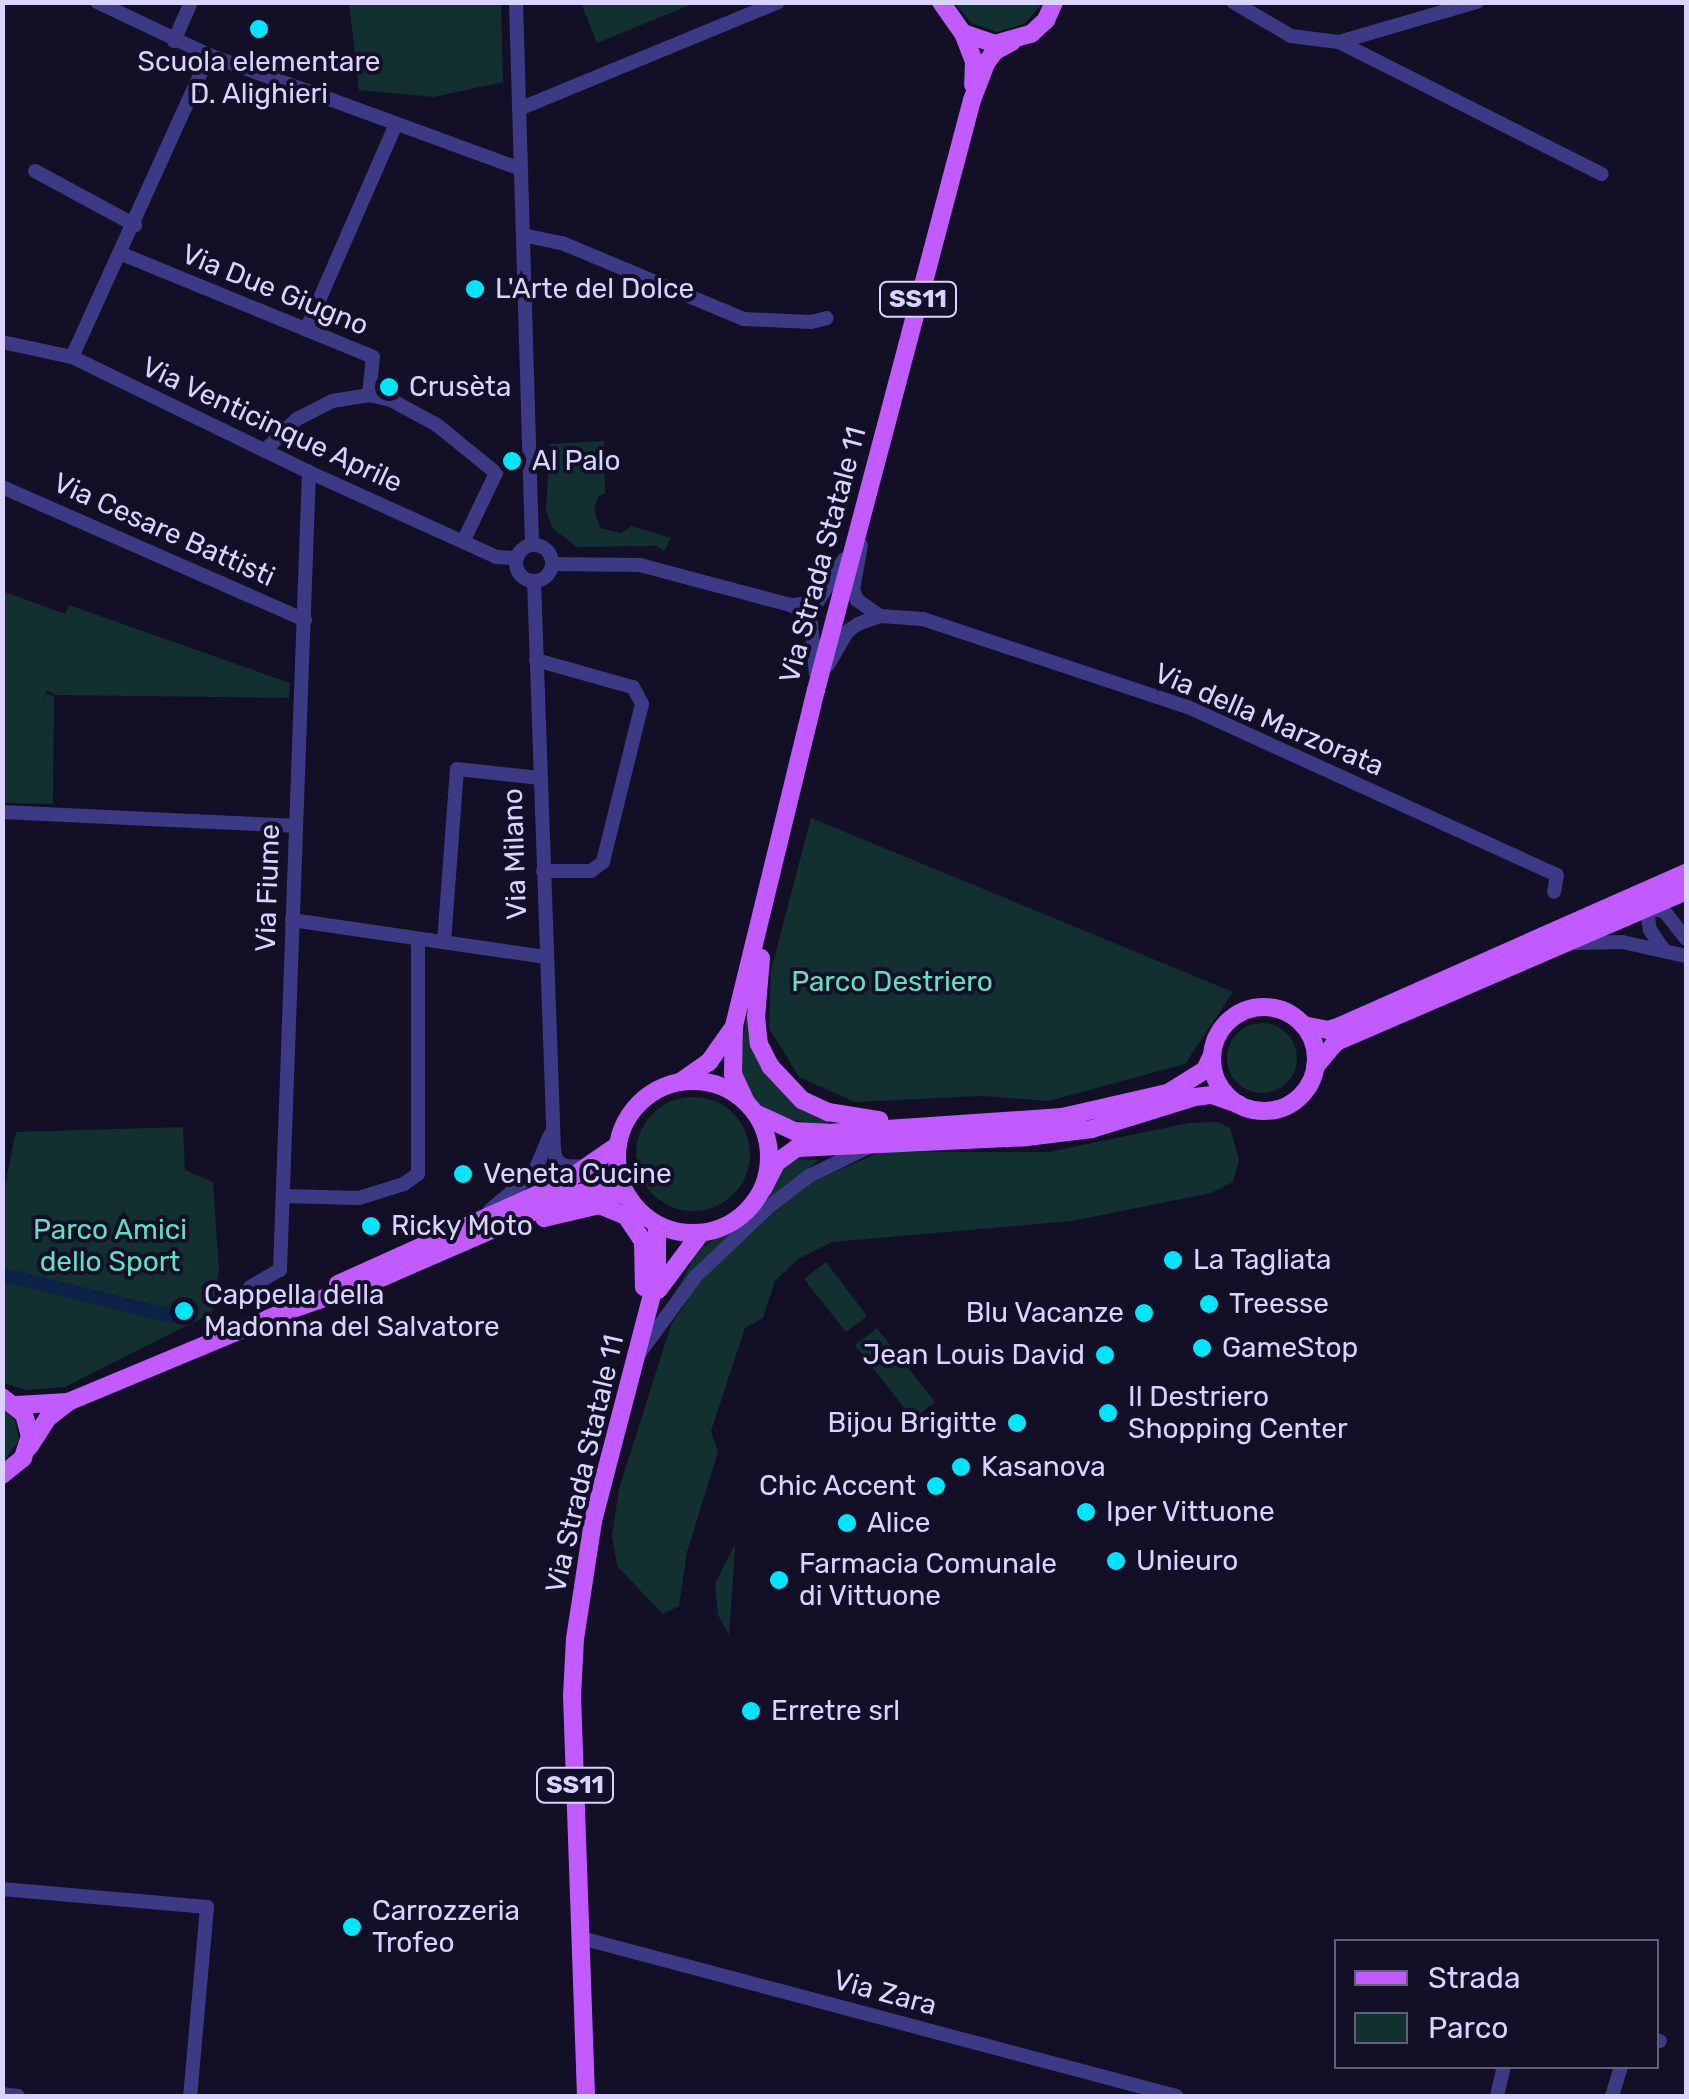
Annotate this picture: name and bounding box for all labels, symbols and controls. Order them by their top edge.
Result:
marker: Scuola elementare D. Alighieri [248,18,270,40]
place label: Scuola elementare D. Alighieri [138,45,380,111]
street label: Via Due Giugno [177,237,373,343]
place label: L'Arte del Dolce [495,272,694,306]
marker: L'Arte del Dolce [464,278,486,300]
road number: SS11 [878,279,958,319]
street label: Via Venticinque Aprile [136,350,408,500]
place label: Crusèta [409,370,511,404]
marker: Crusèta [378,376,400,398]
street label: Via Strada Statale 11 [773,423,873,687]
place label: Al Palo [532,444,620,478]
marker: Al Palo [501,450,523,472]
street label: Via Cesare Battisti [48,466,280,594]
street label: Via della Marzorata [1149,656,1389,784]
street label: Via Milano [496,788,534,920]
street label: Via Fiume [249,824,287,952]
park label: Parco Destriero [791,965,993,999]
place label: Veneta Cucine [483,1157,672,1191]
marker: Veneta Cucine [452,1163,474,1185]
place label: Ricky Moto [391,1209,534,1243]
park label: Parco Amici dello Sport [33,1213,187,1279]
marker: Ricky Moto [360,1215,382,1237]
place label: La Tagliata [1193,1243,1332,1277]
marker: La Tagliata [1162,1249,1184,1271]
place label: Cappella della Madonna del Salvatore [204,1278,500,1344]
place label: Treesse [1229,1287,1329,1321]
marker: Treesse [1198,1293,1220,1315]
place label: Blu Vacanze [965,1296,1124,1330]
marker: Cappella della Madonna del Salvatore [173,1300,195,1322]
marker: Blu Vacanze [1133,1302,1155,1324]
place label: GameStop [1222,1331,1358,1365]
street label: Via Strada Statale 11 [539,1332,631,1596]
marker: GameStop [1191,1337,1213,1359]
place label: Jean Louis David [863,1338,1085,1372]
marker: Jean Louis David [1094,1344,1116,1366]
place label: Il Destriero Shopping Center [1128,1380,1348,1446]
marker: Il Destriero Shopping Center [1097,1402,1119,1424]
place label: Bijou Brigitte [827,1406,997,1440]
marker: Bijou Brigitte [1006,1412,1028,1434]
place label: Kasanova [981,1450,1106,1484]
marker: Kasanova [950,1456,972,1478]
place label: Chic Accent [758,1469,916,1503]
marker: Chic Accent [925,1475,947,1497]
place label: Iper Vittuone [1106,1495,1276,1529]
marker: Iper Vittuone [1075,1501,1097,1523]
place label: Alice [867,1506,930,1540]
marker: Alice [836,1512,858,1534]
place label: Unieuro [1136,1544,1238,1578]
place label: Farmacia Comunale di Vittuone [799,1547,1057,1613]
marker: Unieuro [1105,1550,1127,1572]
marker: Farmacia Comunale di Vittuone [768,1569,790,1591]
place label: Erretre srl [771,1694,900,1728]
marker: Erretre srl [740,1700,762,1722]
road number: SS11 [535,1765,615,1805]
place label: Carrozzeria Trofeo [372,1894,520,1960]
marker: Carrozzeria Trofeo [341,1916,363,1938]
legend [1334,1939,1659,2069]
text: Strada [1428,1960,1521,1996]
street label: Via Zara [830,1963,940,2023]
text: Parco [1428,2010,1508,2046]

